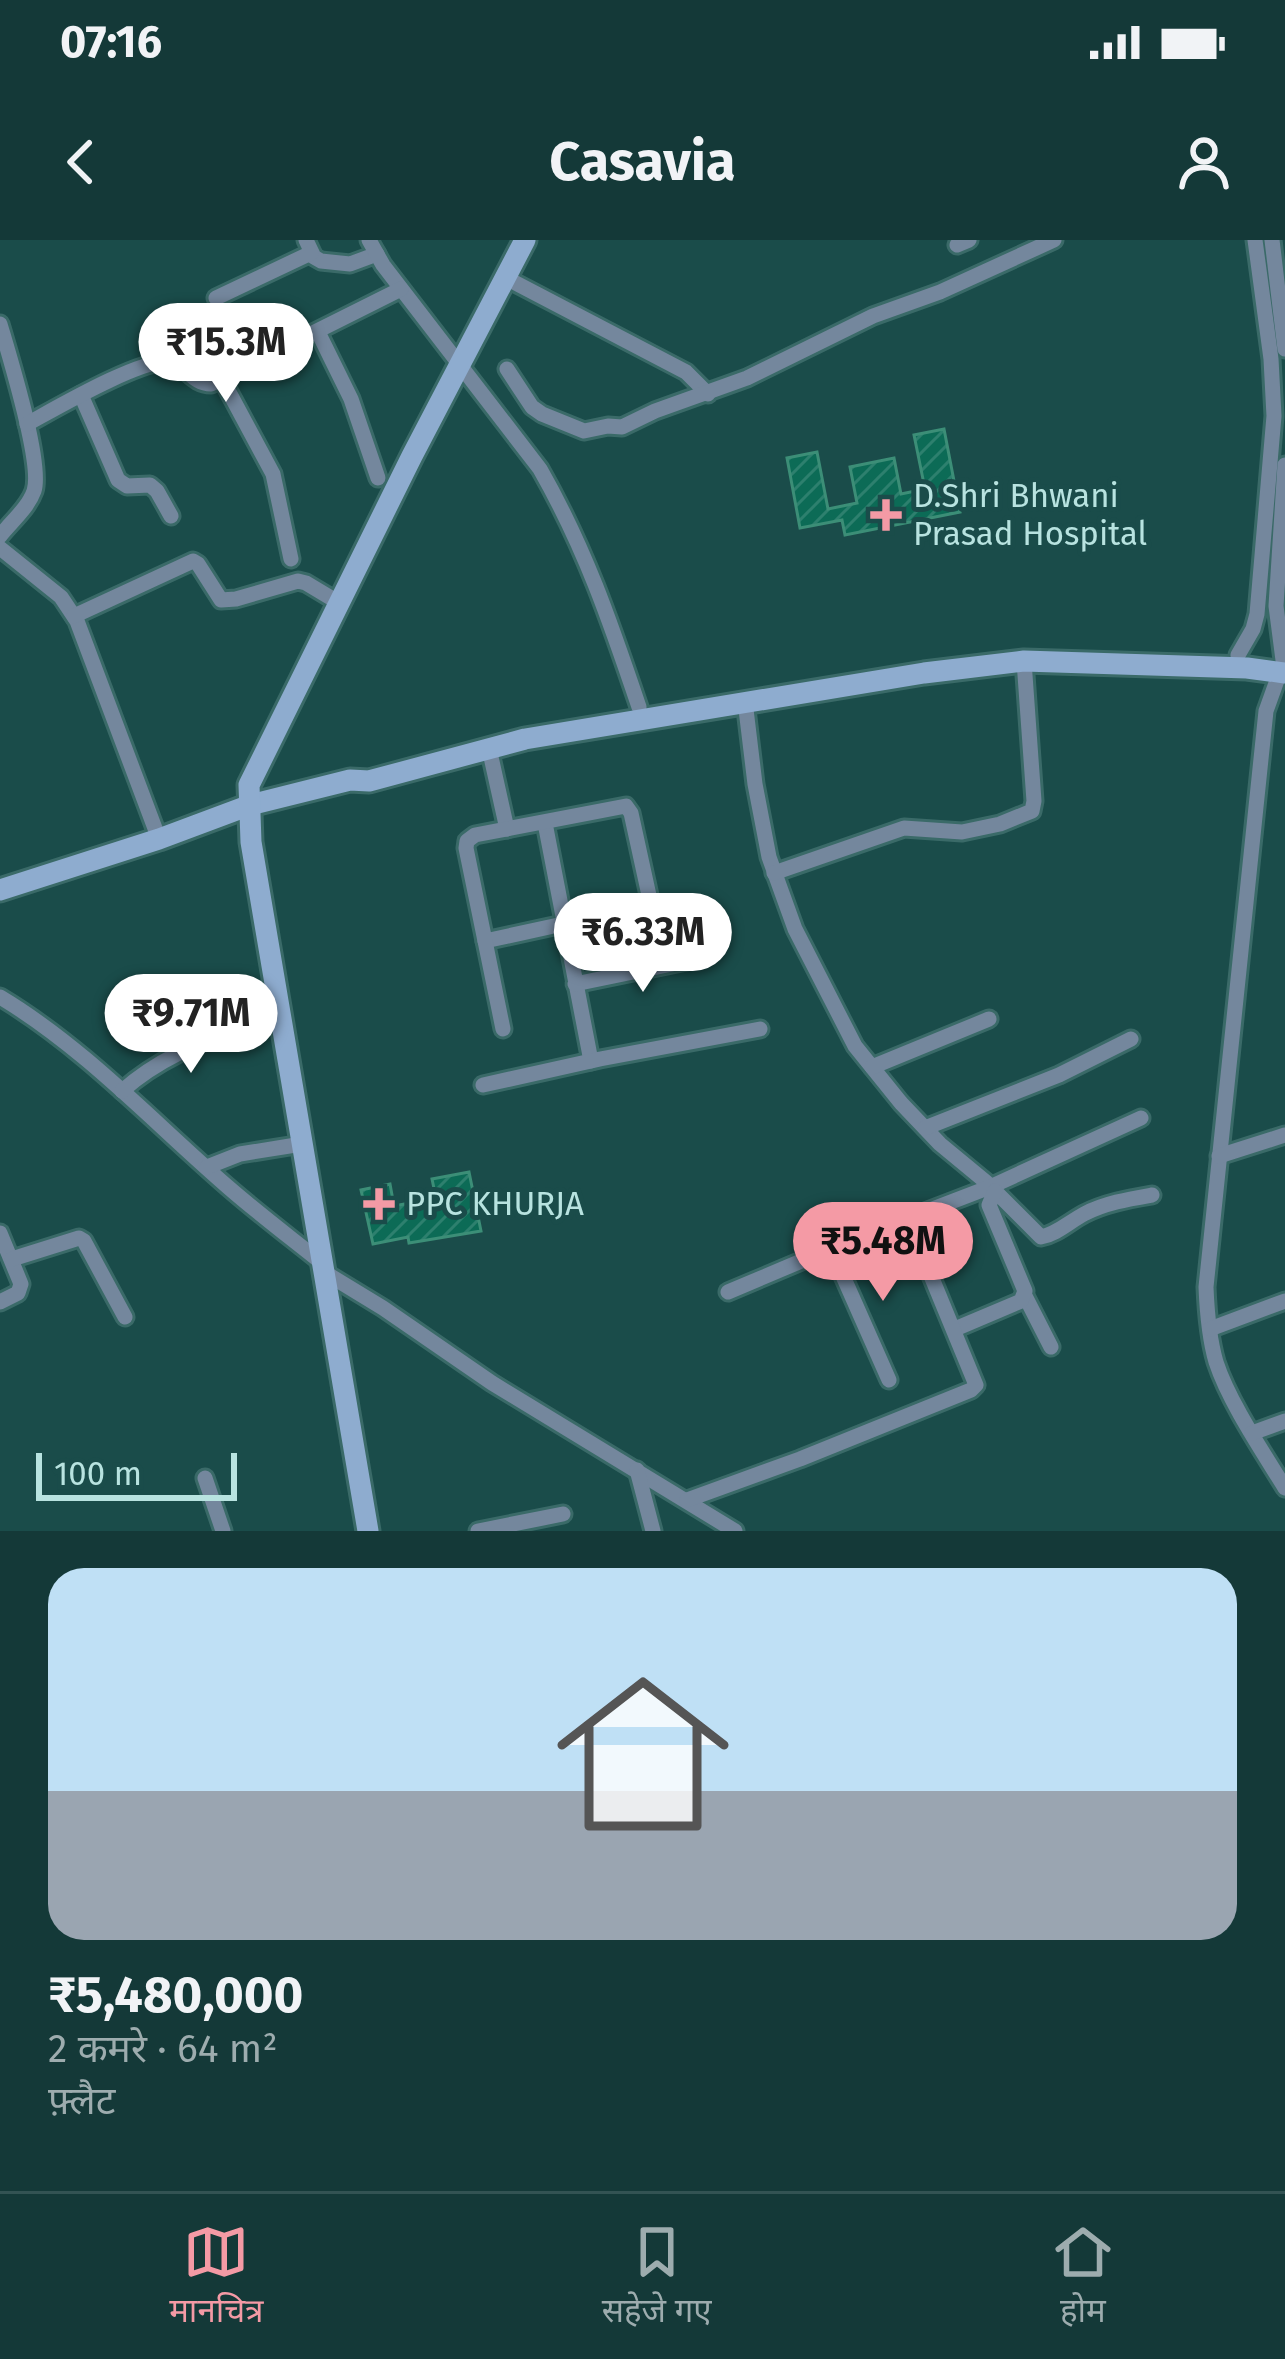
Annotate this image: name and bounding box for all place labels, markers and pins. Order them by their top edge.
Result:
pin: ₹15.3M [128,303,324,405]
place label: D.Shri Bhwani Prasad Hospital [913,476,1148,554]
marker: D.Shri Bhwani Prasad Hospital [870,499,902,531]
pin: ₹6.33M [545,893,741,995]
pin: ₹9.71M [93,974,289,1076]
place label: PPC KHURJA [406,1184,584,1224]
marker: PPC KHURJA [363,1188,395,1220]
pin: ₹5.48M [785,1202,981,1304]

